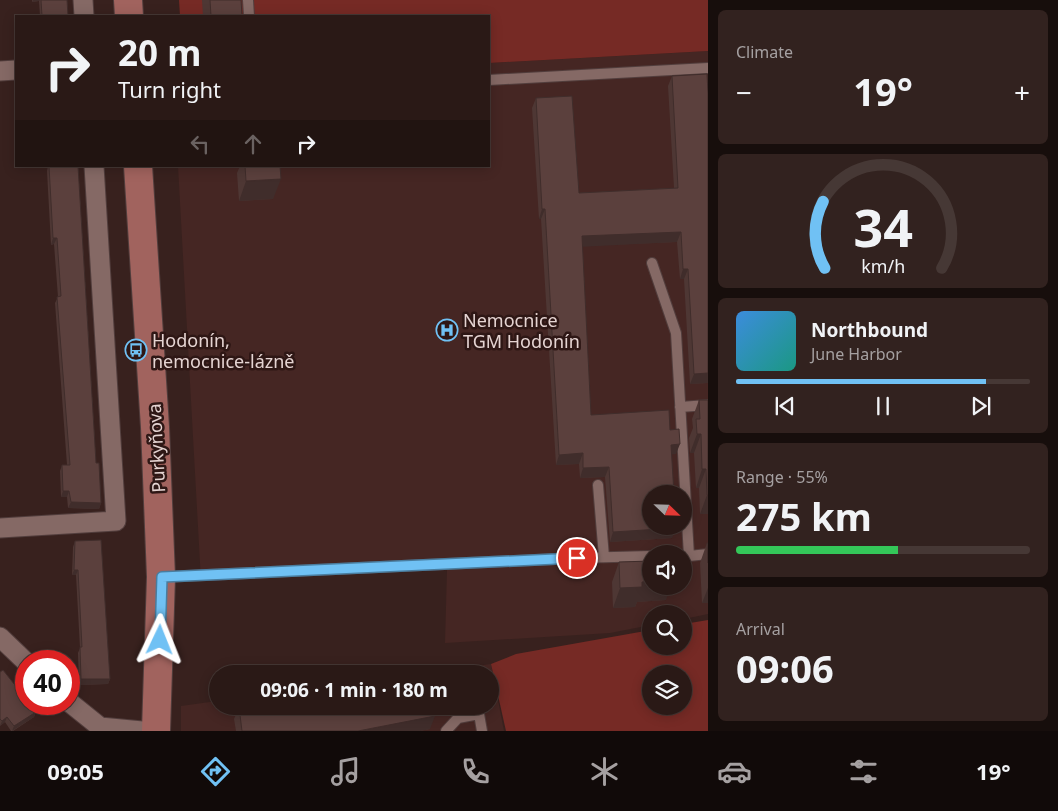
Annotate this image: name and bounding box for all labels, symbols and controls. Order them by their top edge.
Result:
text: 20 m [118,29,201,76]
icon: right [35,35,100,100]
text: Climate [736,41,793,63]
text: 19° [853,65,913,117]
text: − [736,73,752,111]
text: + [1014,73,1030,111]
text: Turn right [118,74,221,104]
icon: left [186,130,214,158]
icon: ahead [239,130,267,158]
icon: right [292,130,320,158]
text: 34 [853,191,913,262]
text: km/h [861,254,905,278]
place label: Nemocnice TGM Hodonín [463,308,580,353]
text: Northbound [811,317,928,343]
hospital icon: Nemocnice TGM Hodonín [435,318,459,342]
place label: Hodonín, nemocnice-lázně [152,328,294,373]
bus stop icon: Hodonín, nemocnice-lázně [124,338,148,362]
text: June Harbor [811,343,902,365]
icon: previous [771,392,799,420]
icon: pause [869,392,897,420]
icon: next [967,392,995,420]
street label: Purkyňova [142,403,170,493]
text: Range · 55% [736,466,828,488]
north arrow [642,485,692,535]
map controls [642,485,692,715]
text: 275 km [736,490,872,542]
pin [556,537,598,579]
icon: arrive [563,544,591,572]
button: sound [642,545,692,595]
button: search [642,605,692,655]
position arrow [133,613,185,665]
text: Arrival [736,618,785,640]
text: 09:06 [736,642,834,694]
speed limit sign: 40 [15,650,80,715]
button: layers [642,665,692,715]
text: 09:06 · 1 min · 180 m [260,677,448,703]
icon: directions [198,754,233,789]
icon: music [328,754,363,789]
icon: phone [458,754,493,789]
icon: climate [587,754,622,789]
icon: car [717,754,752,789]
icon: filters [846,754,881,789]
text: 09:05 [47,756,104,786]
text: 19° [976,756,1011,786]

